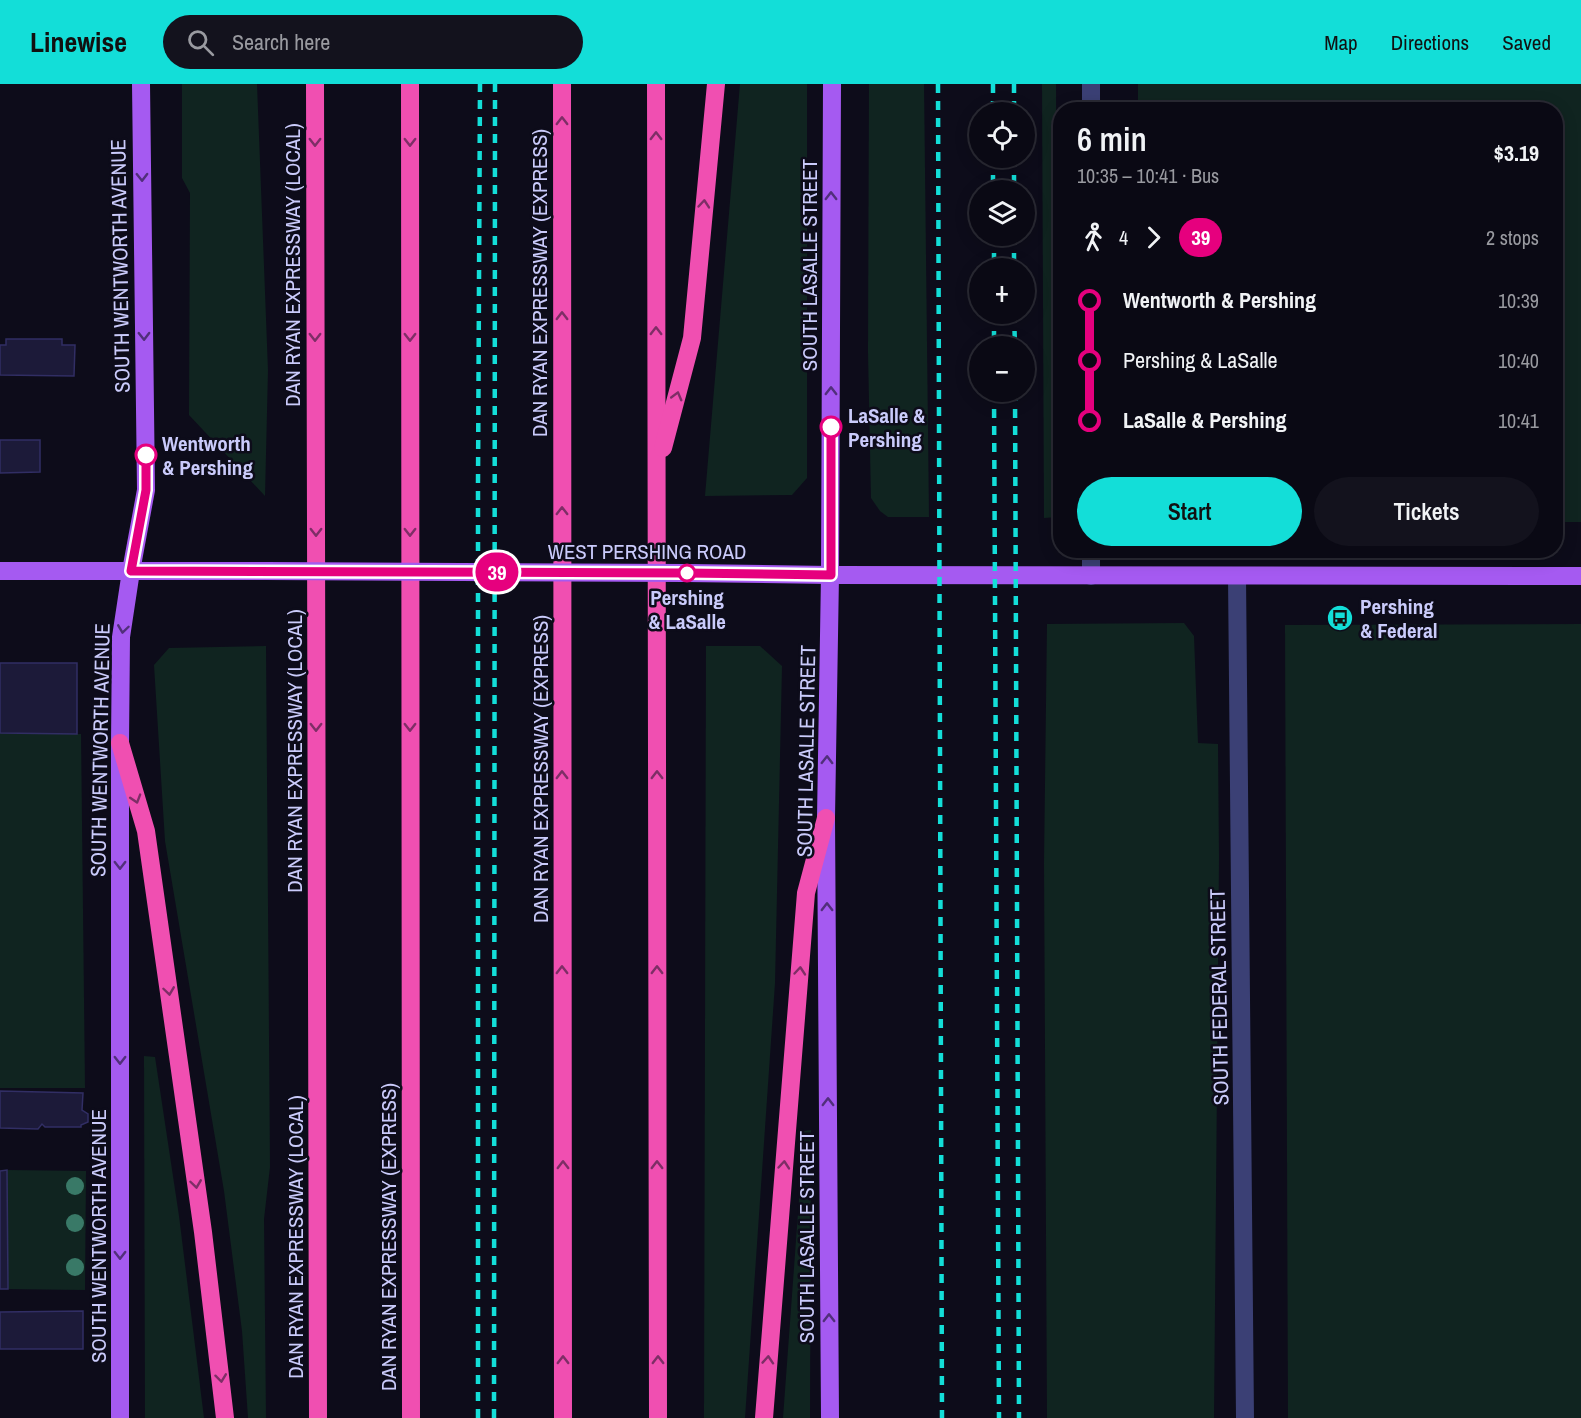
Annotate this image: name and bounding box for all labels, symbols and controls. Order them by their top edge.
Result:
search box [163,15,583,69]
text: Linewise [30,23,127,61]
icon: search [184,26,217,59]
text: Search here [232,27,330,57]
text: Map [1324,28,1358,57]
text: Directions [1391,28,1469,57]
text: Saved [1502,28,1551,57]
map controls [969,102,1035,402]
button: locate [969,102,1035,168]
one-way arrow [556,117,568,126]
text: 6 min [1077,117,1147,161]
street label: DAN RYAN EXPRESSWAY (LOCAL) [278,123,307,407]
street label: DAN RYAN EXPRESSWAY (EXPRESS) [525,129,554,437]
one-way arrow [650,131,662,140]
one-way arrow [309,138,321,147]
one-way arrow [404,138,416,147]
text: $3.19 [1494,138,1539,168]
street label: SOUTH WENTWORTH AVENUE [103,139,137,393]
street label: SOUTH LASALLE STREET [795,158,824,371]
text: 10:35 – 10:41 · Bus [1077,162,1219,189]
one-way arrow [136,173,148,182]
button: layers [969,180,1035,246]
one-way arrow [825,191,837,200]
one-way arrow [698,199,711,208]
icon: walk [1077,221,1110,254]
icon: forward [1137,221,1170,254]
text: 39 [1191,223,1210,252]
text: 4 [1119,224,1128,251]
text: 2 stops [1486,224,1539,251]
button: + [969,258,1035,324]
text: Wentworth & Pershing [1123,285,1316,315]
text: 10:39 [1498,287,1539,314]
one-way arrow [556,312,568,321]
one-way arrow [650,326,663,335]
one-way arrow [138,331,150,340]
one-way arrow [309,333,321,342]
one-way arrow [404,333,416,342]
button: − [969,336,1035,402]
text: Pershing & LaSalle [1123,345,1277,375]
text: 10:40 [1498,347,1539,374]
one-way arrow [825,386,837,395]
one-way arrow [670,392,682,402]
place label: LaSalle & Pershing [848,401,926,454]
text: LaSalle & Pershing [1123,405,1286,435]
text: 10:41 [1498,407,1539,434]
marker: LaSalle & Pershing [820,416,842,438]
place label: Wentworth & Pershing [162,429,253,482]
marker: Wentworth & Pershing [135,444,157,466]
button: Start [1077,477,1302,546]
button: Tickets [1314,477,1539,546]
one-way arrow [556,507,568,516]
one-way arrow [310,528,322,537]
one-way arrow [404,528,416,537]
street label: WEST PERSHING ROAD [548,537,746,566]
line badge: 39 [470,552,524,592]
text: 39 [487,558,507,587]
marker: Pershing & LaSalle [678,564,696,582]
place label: Pershing & LaSalle [648,583,726,636]
place label: Pershing & Federal [1360,592,1438,645]
bus stop icon: Pershing & Federal [1325,603,1355,633]
street label: DAN RYAN EXPRESSWAY (LOCAL) [280,609,309,893]
street label: DAN RYAN EXPRESSWAY (EXPRESS) [526,615,555,923]
street label: SOUTH WENTWORTH AVENUE [83,623,117,877]
one-way arrow [117,624,129,633]
street label: SOUTH LASALLE STREET [790,644,822,857]
one-way arrow [310,723,322,732]
one-way arrow [404,723,416,732]
one-way arrow [821,755,833,764]
one-way arrow [556,770,568,779]
one-way arrow [651,770,663,779]
one-way arrow [129,793,141,804]
one-way arrow [114,860,126,869]
street label: SOUTH FEDERAL STREET [1203,888,1235,1106]
one-way arrow [821,902,833,911]
one-way arrow [556,965,568,974]
one-way arrow [651,965,663,974]
one-way arrow [793,966,806,975]
one-way arrow [162,987,174,996]
one-way arrow [114,1055,126,1064]
street label: DAN RYAN EXPRESSWAY (EXPRESS) [374,1083,403,1391]
street label: DAN RYAN EXPRESSWAY (LOCAL) [281,1095,310,1379]
one-way arrow [822,1097,834,1106]
street label: SOUTH WENTWORTH AVENUE [84,1109,113,1363]
street label: SOUTH LASALLE STREET [792,1130,821,1343]
one-way arrow [556,1160,569,1169]
one-way arrow [651,1160,664,1169]
one-way arrow [777,1161,790,1170]
one-way arrow [190,1180,202,1189]
one-way arrow [114,1250,126,1259]
one-way arrow [823,1313,835,1322]
one-way arrow [557,1355,569,1364]
one-way arrow [652,1355,664,1364]
one-way arrow [761,1355,774,1364]
one-way arrow [214,1373,227,1382]

